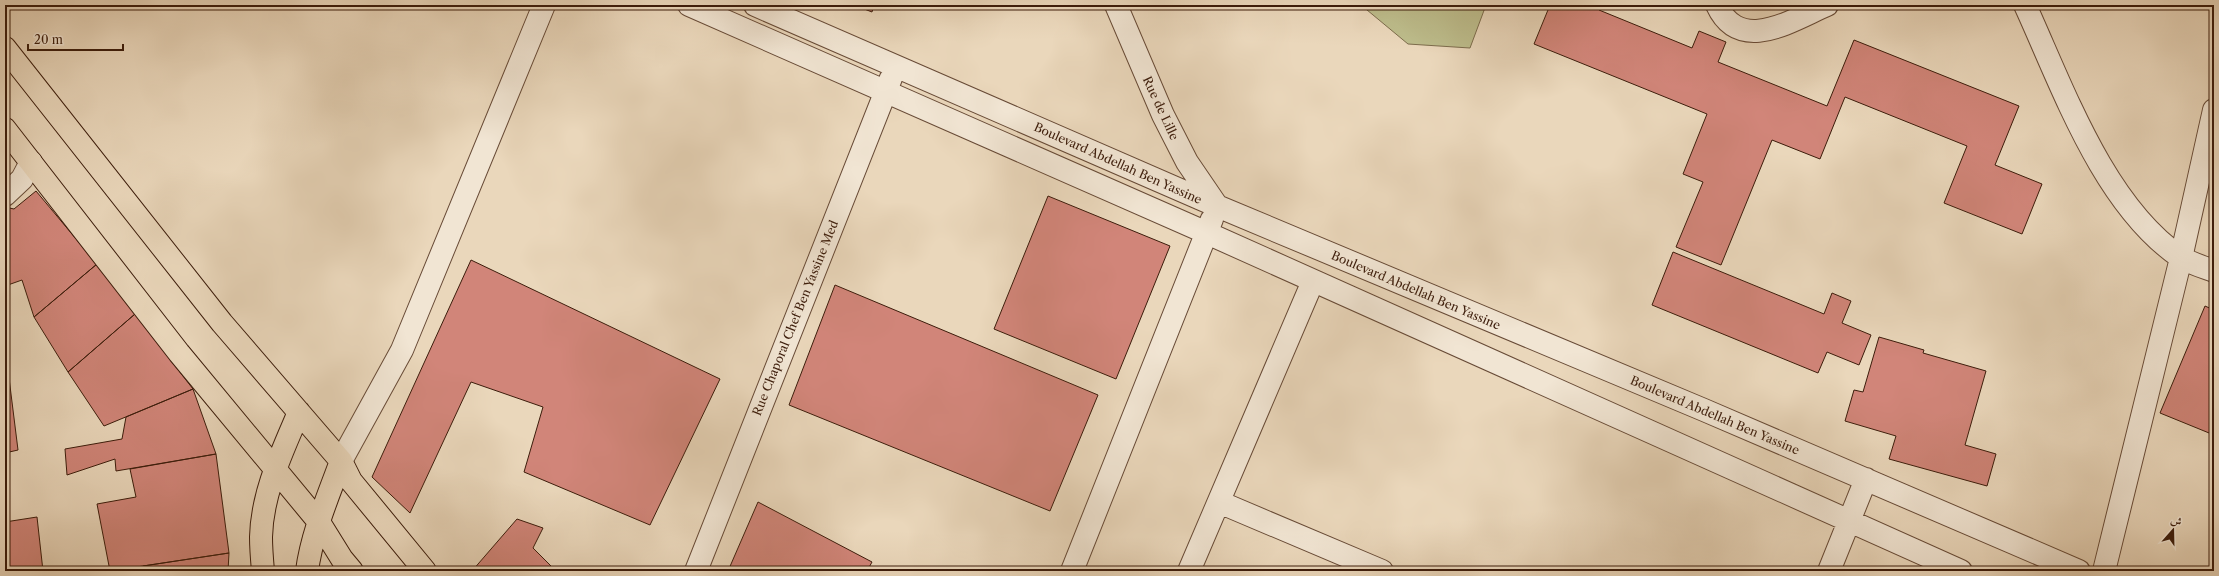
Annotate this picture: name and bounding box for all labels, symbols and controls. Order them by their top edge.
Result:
scale bar [28,26,123,52]
text: 20 m [34,32,63,47]
street label: Rue de Lille [1140,74,1182,143]
street label: Boulevard Abdellah Ben Yassine [1032,119,1205,207]
street label: Rue Chaporal Chef Ben Yassine Med [749,217,841,418]
street label: Boulevard Abdellah Ben Yassine [1329,247,1503,333]
street label: Boulevard Abdellah Ben Yassine [1628,372,1802,458]
north arrow [2153,510,2193,550]
text: ش [2169,512,2184,529]

